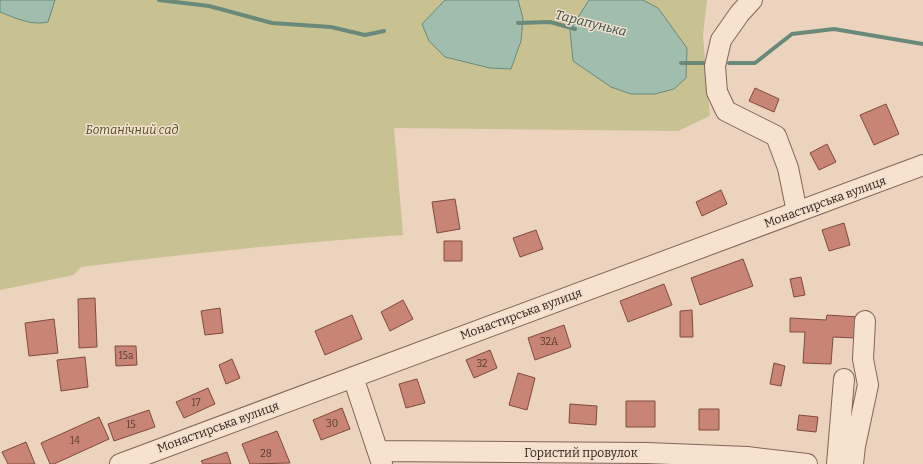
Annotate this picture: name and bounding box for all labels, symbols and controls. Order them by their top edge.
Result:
water label: Тарапунька [554,7,628,39]
park label: Ботанічний сад [85,123,179,137]
street label: Монастирська вулиця [762,173,888,231]
street label: Монастирська вулиця [458,285,584,343]
house number: 32А [540,336,559,348]
house number: 15а [119,350,134,362]
house number: 32 [476,358,488,370]
house number: 17 [192,397,200,409]
street label: Монастирська вулиця [155,398,281,456]
house number: 30 [326,418,338,430]
house number: 15 [126,419,136,431]
house number: 14 [70,435,80,447]
street label: Гористий провулок [524,446,638,460]
house number: 28 [260,448,272,460]

